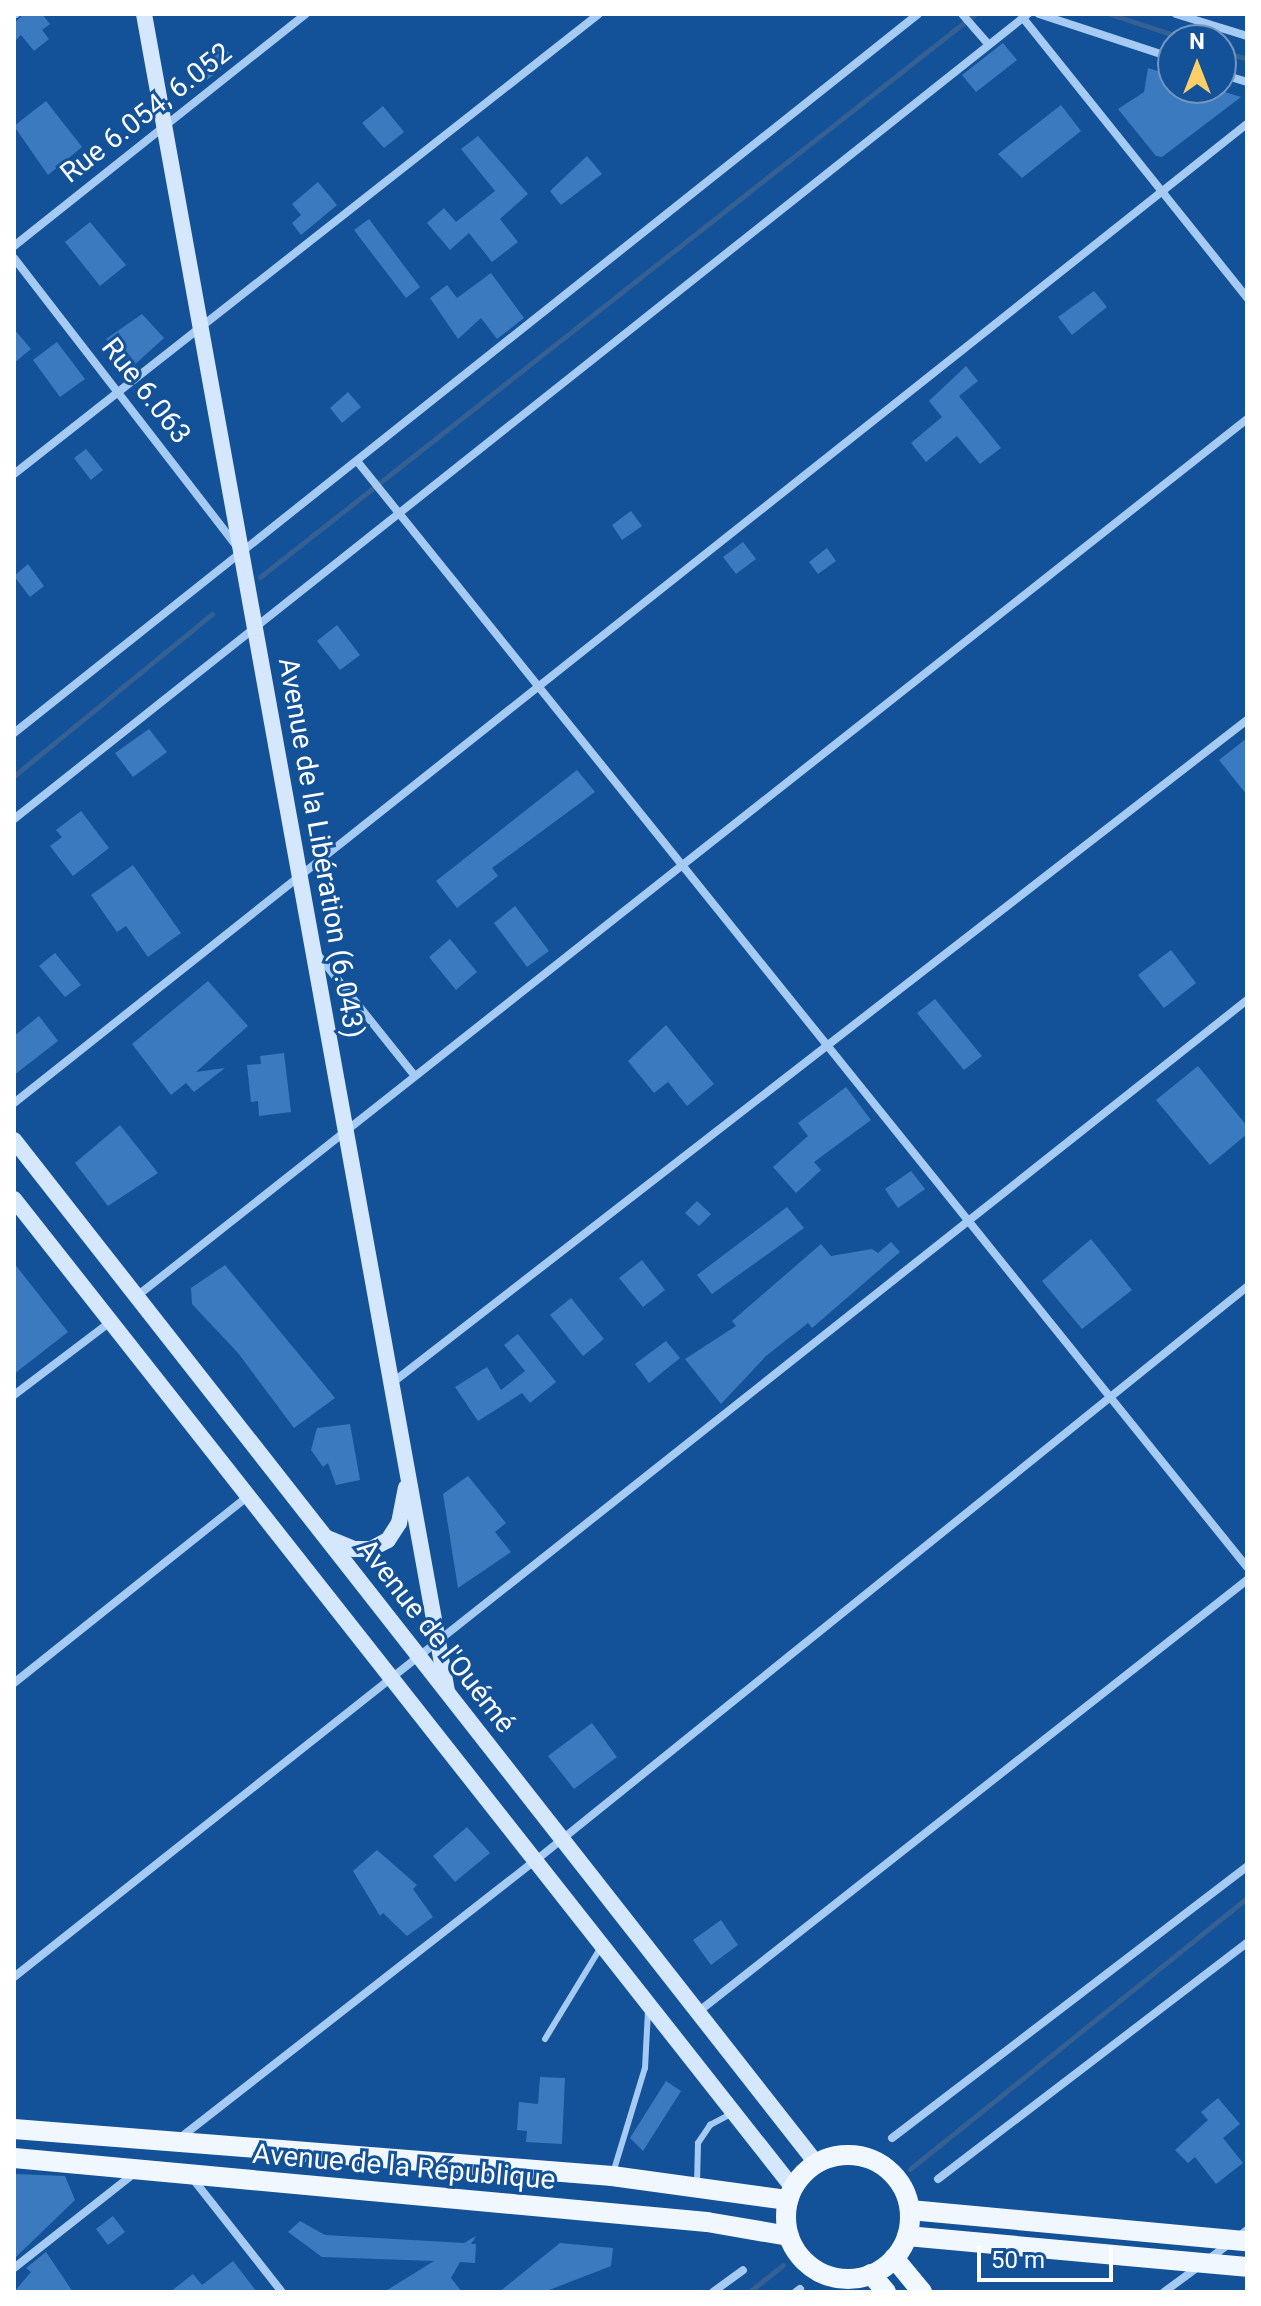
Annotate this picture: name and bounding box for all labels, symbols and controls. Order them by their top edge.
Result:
north arrow [1157,24,1237,104]
text: N [1189,29,1205,54]
street label: Rue 6.054, 6.052 [54,36,238,190]
street label: Rue 6.063 [94,331,198,451]
street label: Avenue de la Libération (6.043) [271,655,371,1041]
street label: Avenue de l'Ouémé [350,1532,522,1740]
street label: Avenue de la République [251,2137,557,2197]
scale bar [981,2230,1117,2280]
text: 50 m [991,2246,1045,2274]

